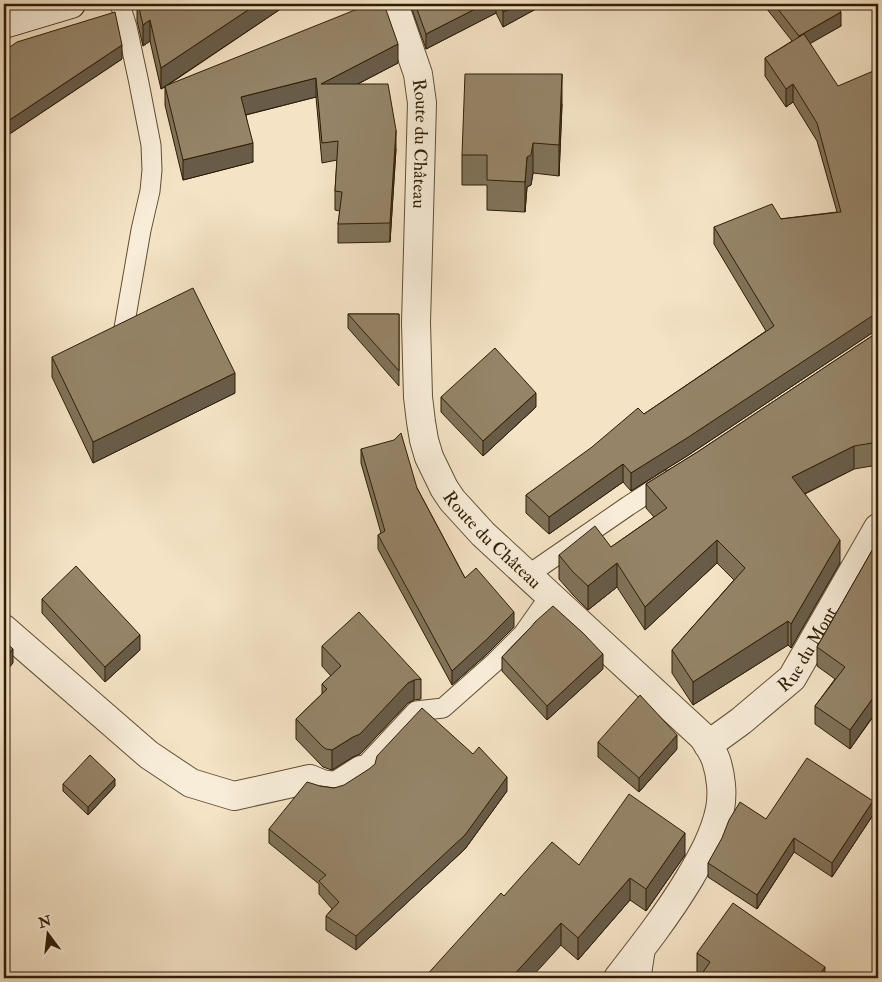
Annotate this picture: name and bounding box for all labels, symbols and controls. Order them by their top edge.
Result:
street label: Route du Château [407,77,434,209]
street label: Route du Château [438,487,546,594]
street label: Rue du Mont [773,602,842,697]
north arrow [22,910,72,960]
text: N [36,912,53,932]

